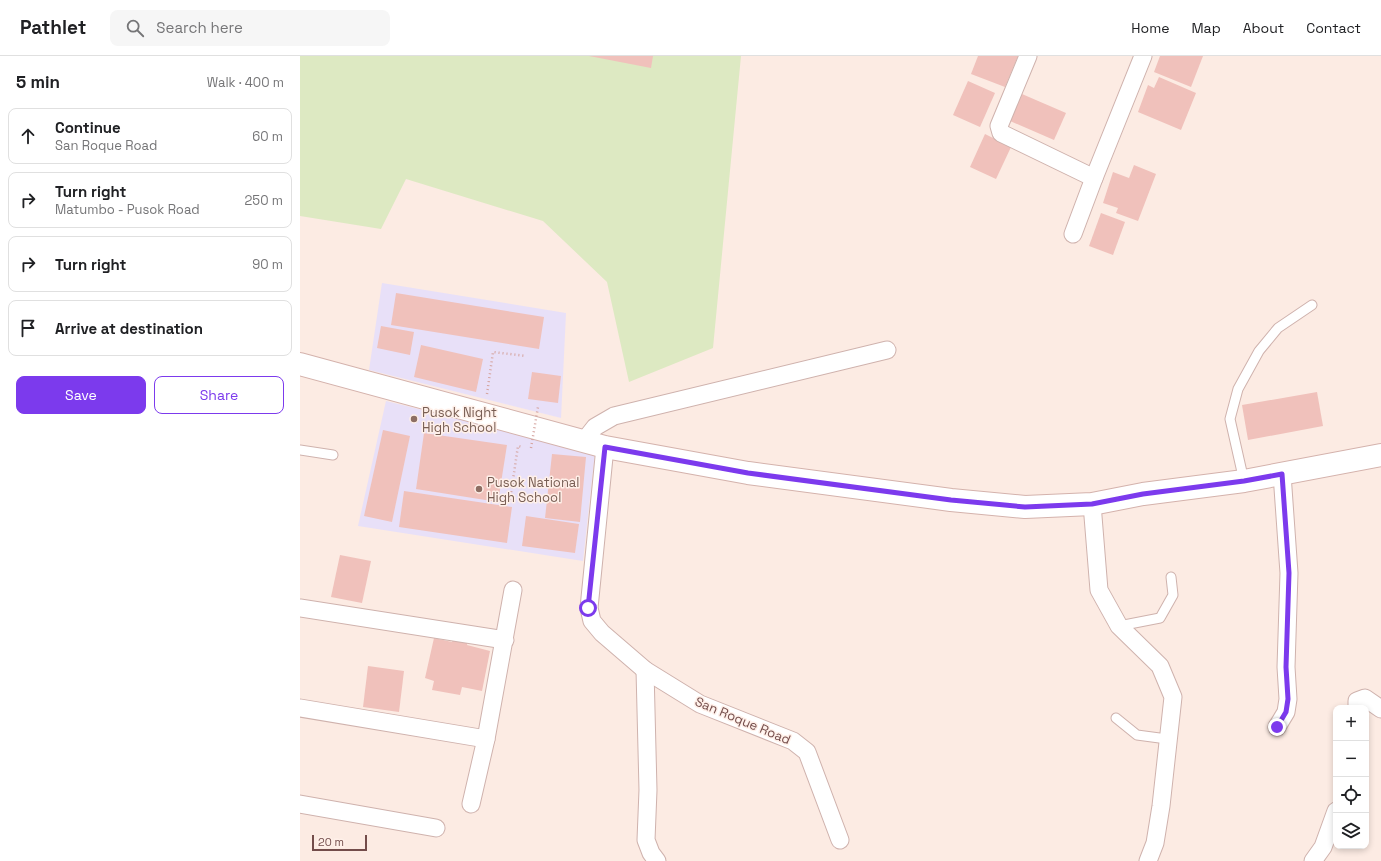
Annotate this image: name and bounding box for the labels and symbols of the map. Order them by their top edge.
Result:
place label: Pusok Night High School [422,404,497,436]
marker: Pusok Night High School [409,414,419,424]
place label: Pusok National High School [487,474,580,506]
marker: Pusok National High School [474,484,484,494]
route start [579,599,597,617]
street label: San Roque Road [692,693,793,748]
route end [1268,718,1286,736]
scale bar [312,833,367,852]

